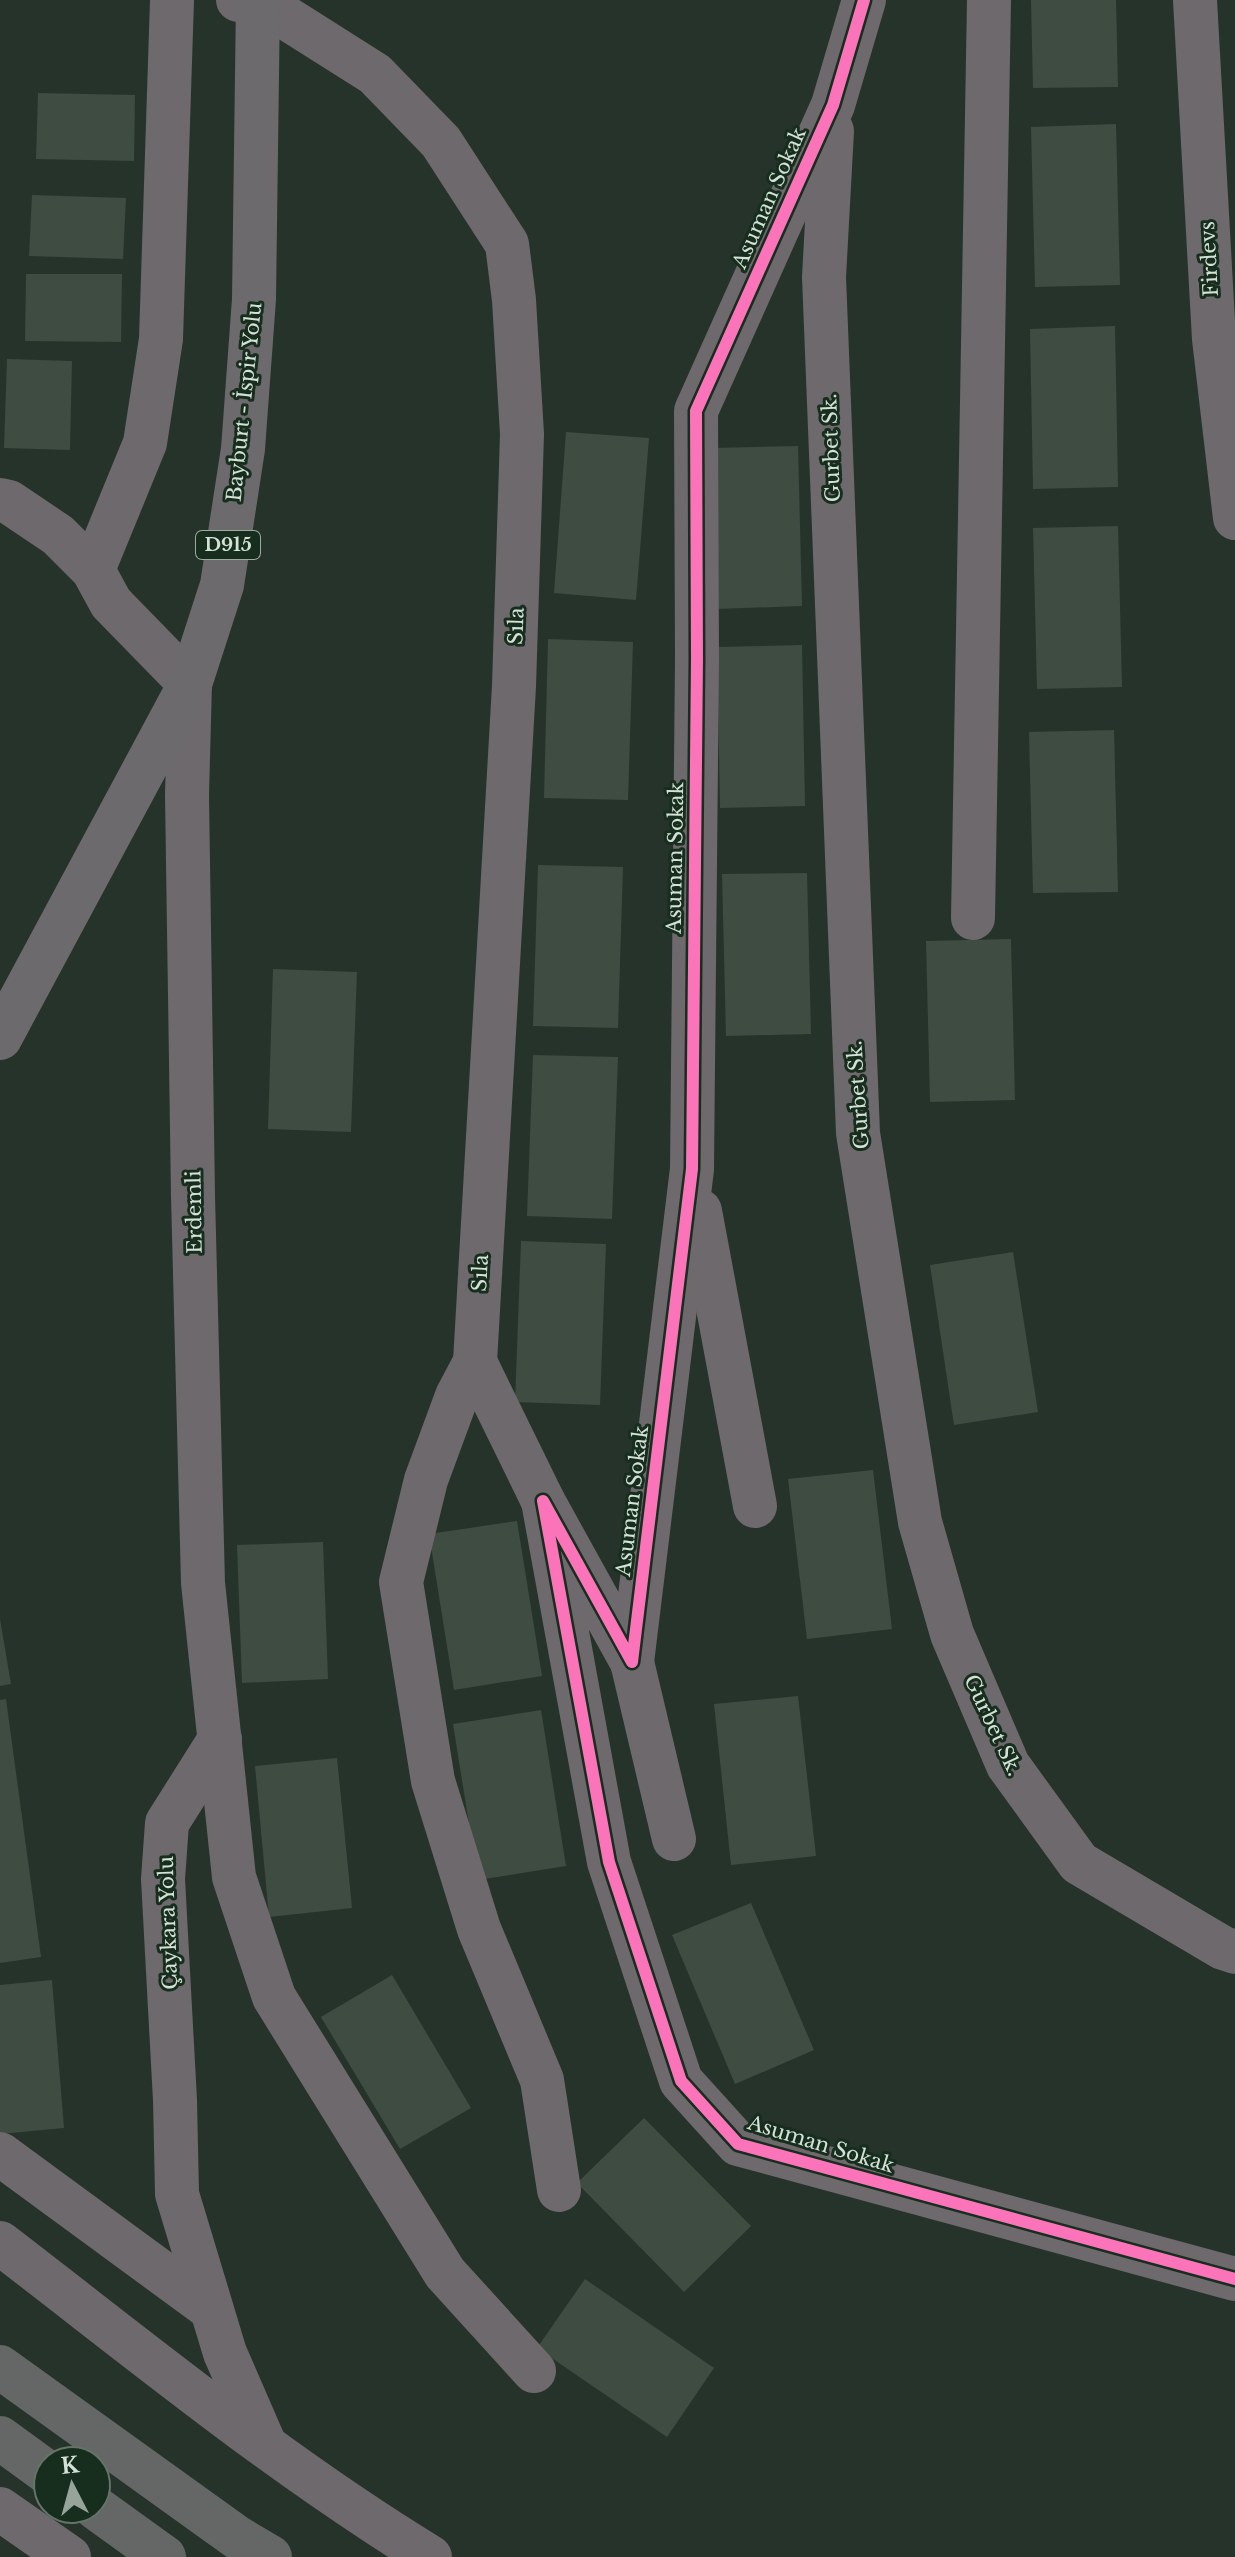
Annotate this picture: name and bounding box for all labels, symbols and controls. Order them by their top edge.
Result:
street label: Asuman Sokak [727,123,811,273]
street label: Firdevs [1195,221,1223,297]
street label: Bayburt - İspir Yolu [221,301,266,503]
street label: Gurbet Sk. [817,393,845,503]
road number: D915 [196,531,260,559]
street label: Sıla [503,606,529,645]
street label: Asuman Sokak [662,781,688,935]
street label: Gurbet Sk. [842,1040,874,1150]
street label: Erdemli [181,1170,207,1254]
street label: Sıla [467,1253,493,1292]
street label: Asuman Sokak [611,1424,653,1579]
street label: Gurbet Sk. [959,1671,1027,1779]
street label: Çaykara Yolu [154,1856,182,1990]
street label: Asuman Sokak [744,2110,898,2178]
north arrow [32,2445,112,2525]
text: K [60,2451,81,2480]

